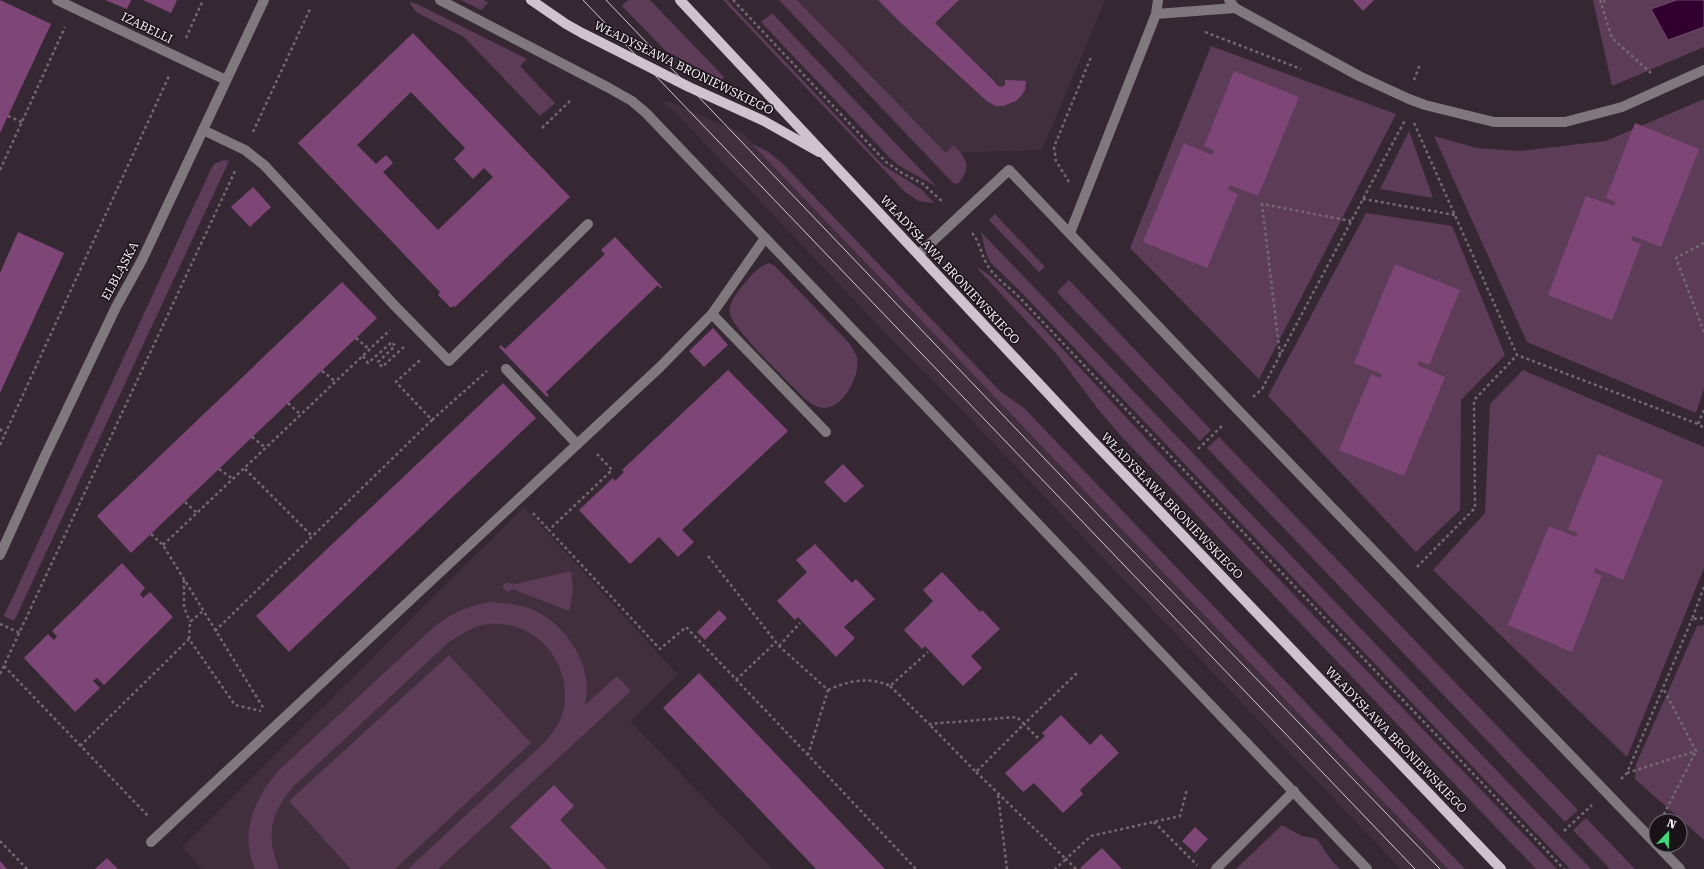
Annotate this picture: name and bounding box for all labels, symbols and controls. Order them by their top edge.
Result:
street label: IZABELLI [119,10,175,46]
street label: WŁADYSŁAWA BRONIEWSKIEGO [592,18,776,118]
street label: WŁADYSŁAWA BRONIEWSKIEGO [877,193,1023,347]
street label: ELBLĄSKA [99,239,142,303]
street label: WŁADYSŁAWA BRONIEWSKIEGO [1098,430,1246,582]
street label: WŁADYSŁAWA BRONIEWSKIEGO [1322,664,1470,816]
north arrow [1648,813,1688,853]
text: N [1665,817,1678,832]

